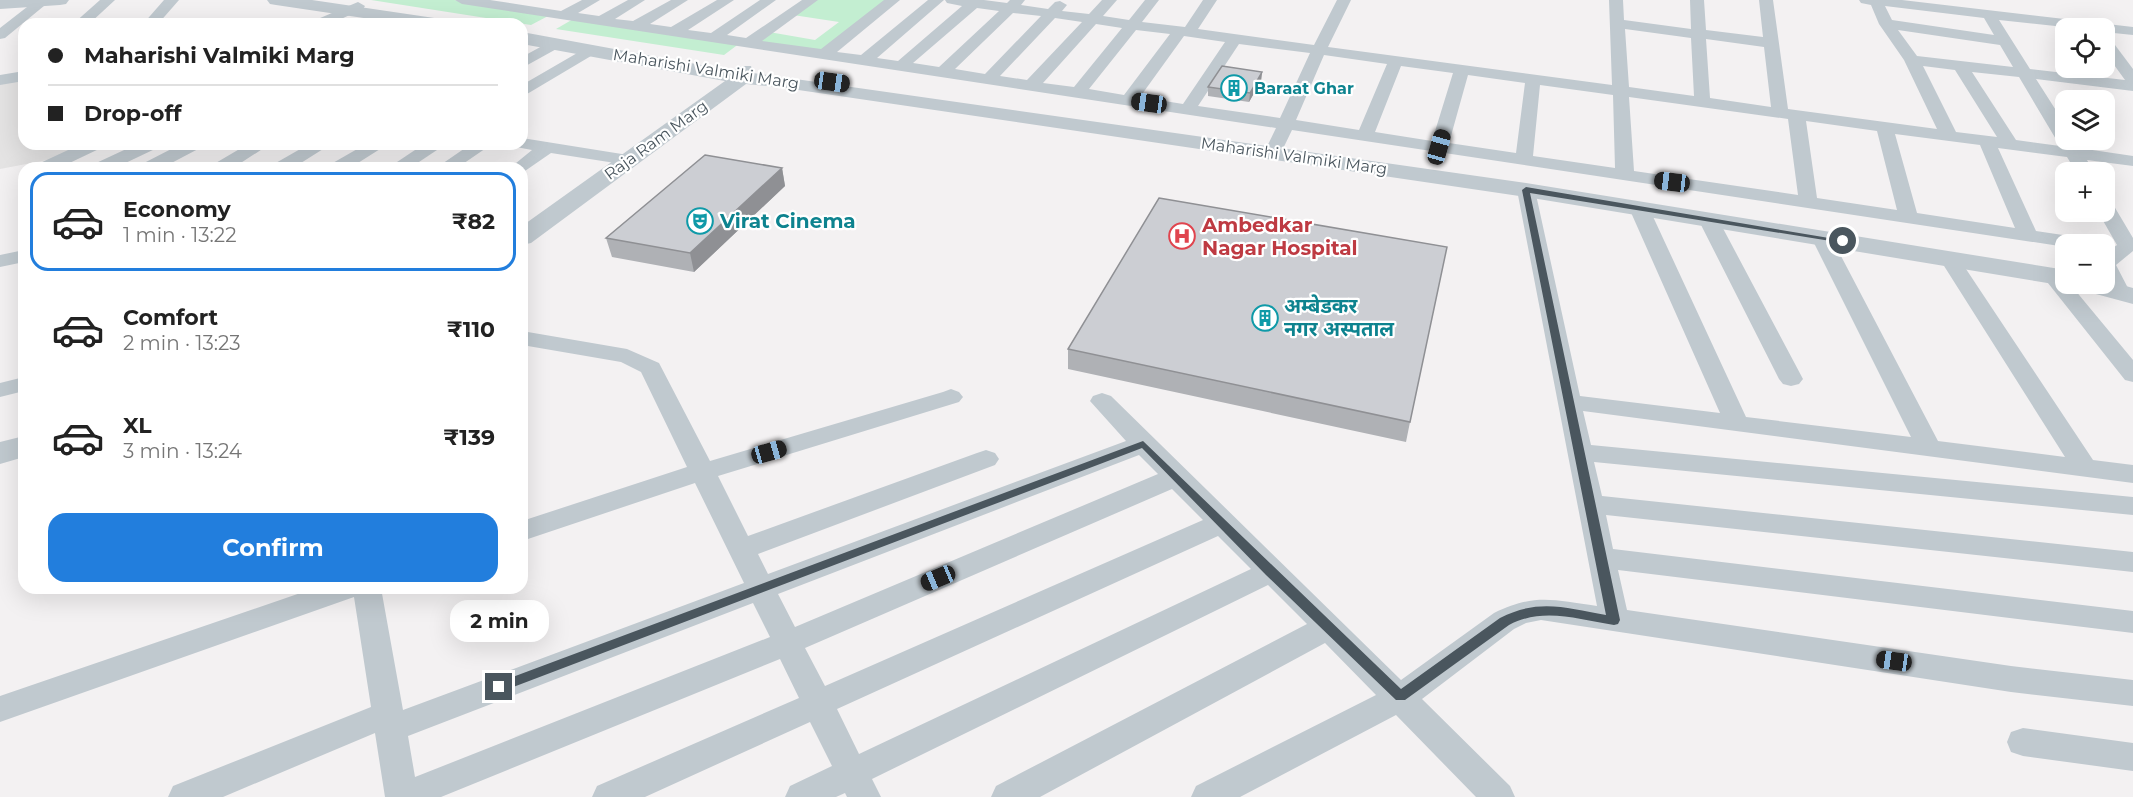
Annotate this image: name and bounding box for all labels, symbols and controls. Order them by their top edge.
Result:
map controls [2055,18,2115,294]
button: locate [2055,18,2115,78]
text: Maharishi Valmiki Marg [84,42,355,69]
street label: Maharishi Valmiki Marg [612,45,800,93]
car [813,71,851,93]
building icon: Baraat Ghar [1219,73,1249,103]
place label: Baraat Ghar [1254,79,1354,98]
button: layers [2055,90,2115,150]
car [1130,92,1168,114]
street label: Raja Ram Marg [601,96,711,184]
text: Drop-off [84,100,182,127]
car [1425,127,1453,167]
street label: Maharishi Valmiki Marg [1200,134,1388,178]
button: + [2055,162,2115,222]
car [1653,171,1691,193]
icon: car [51,195,105,249]
text: Economy [123,196,231,223]
theatre icon: Virat Cinema [685,206,715,236]
text: ₹82 [452,208,495,235]
place label: Virat Cinema [719,209,856,233]
place label: Ambedkar Nagar Hospital [1201,213,1358,260]
hospital icon: Ambedkar Nagar Hospital [1167,221,1197,251]
text: 1 min · 13:22 [123,223,237,247]
route start [1829,227,1856,254]
button: − [2055,234,2115,294]
place label: अम्बेडकर नगर अस्पताल [1284,294,1395,341]
icon: car [51,303,105,357]
building icon: अम्बेडकर नगर अस्पताल [1250,303,1280,333]
text: Comfort [123,304,218,331]
text: ₹110 [447,316,495,343]
text: 2 min · 13:23 [123,331,241,355]
icon: car [51,411,105,465]
text: XL [123,412,152,439]
text: ₹139 [443,424,495,451]
car [749,438,789,466]
text: 3 min · 13:24 [123,439,242,463]
button: Confirm [48,513,498,582]
car [918,563,958,593]
callout: 2 min [450,600,548,642]
text: 2 min [470,609,529,633]
car [1875,650,1913,672]
route end [485,673,512,700]

